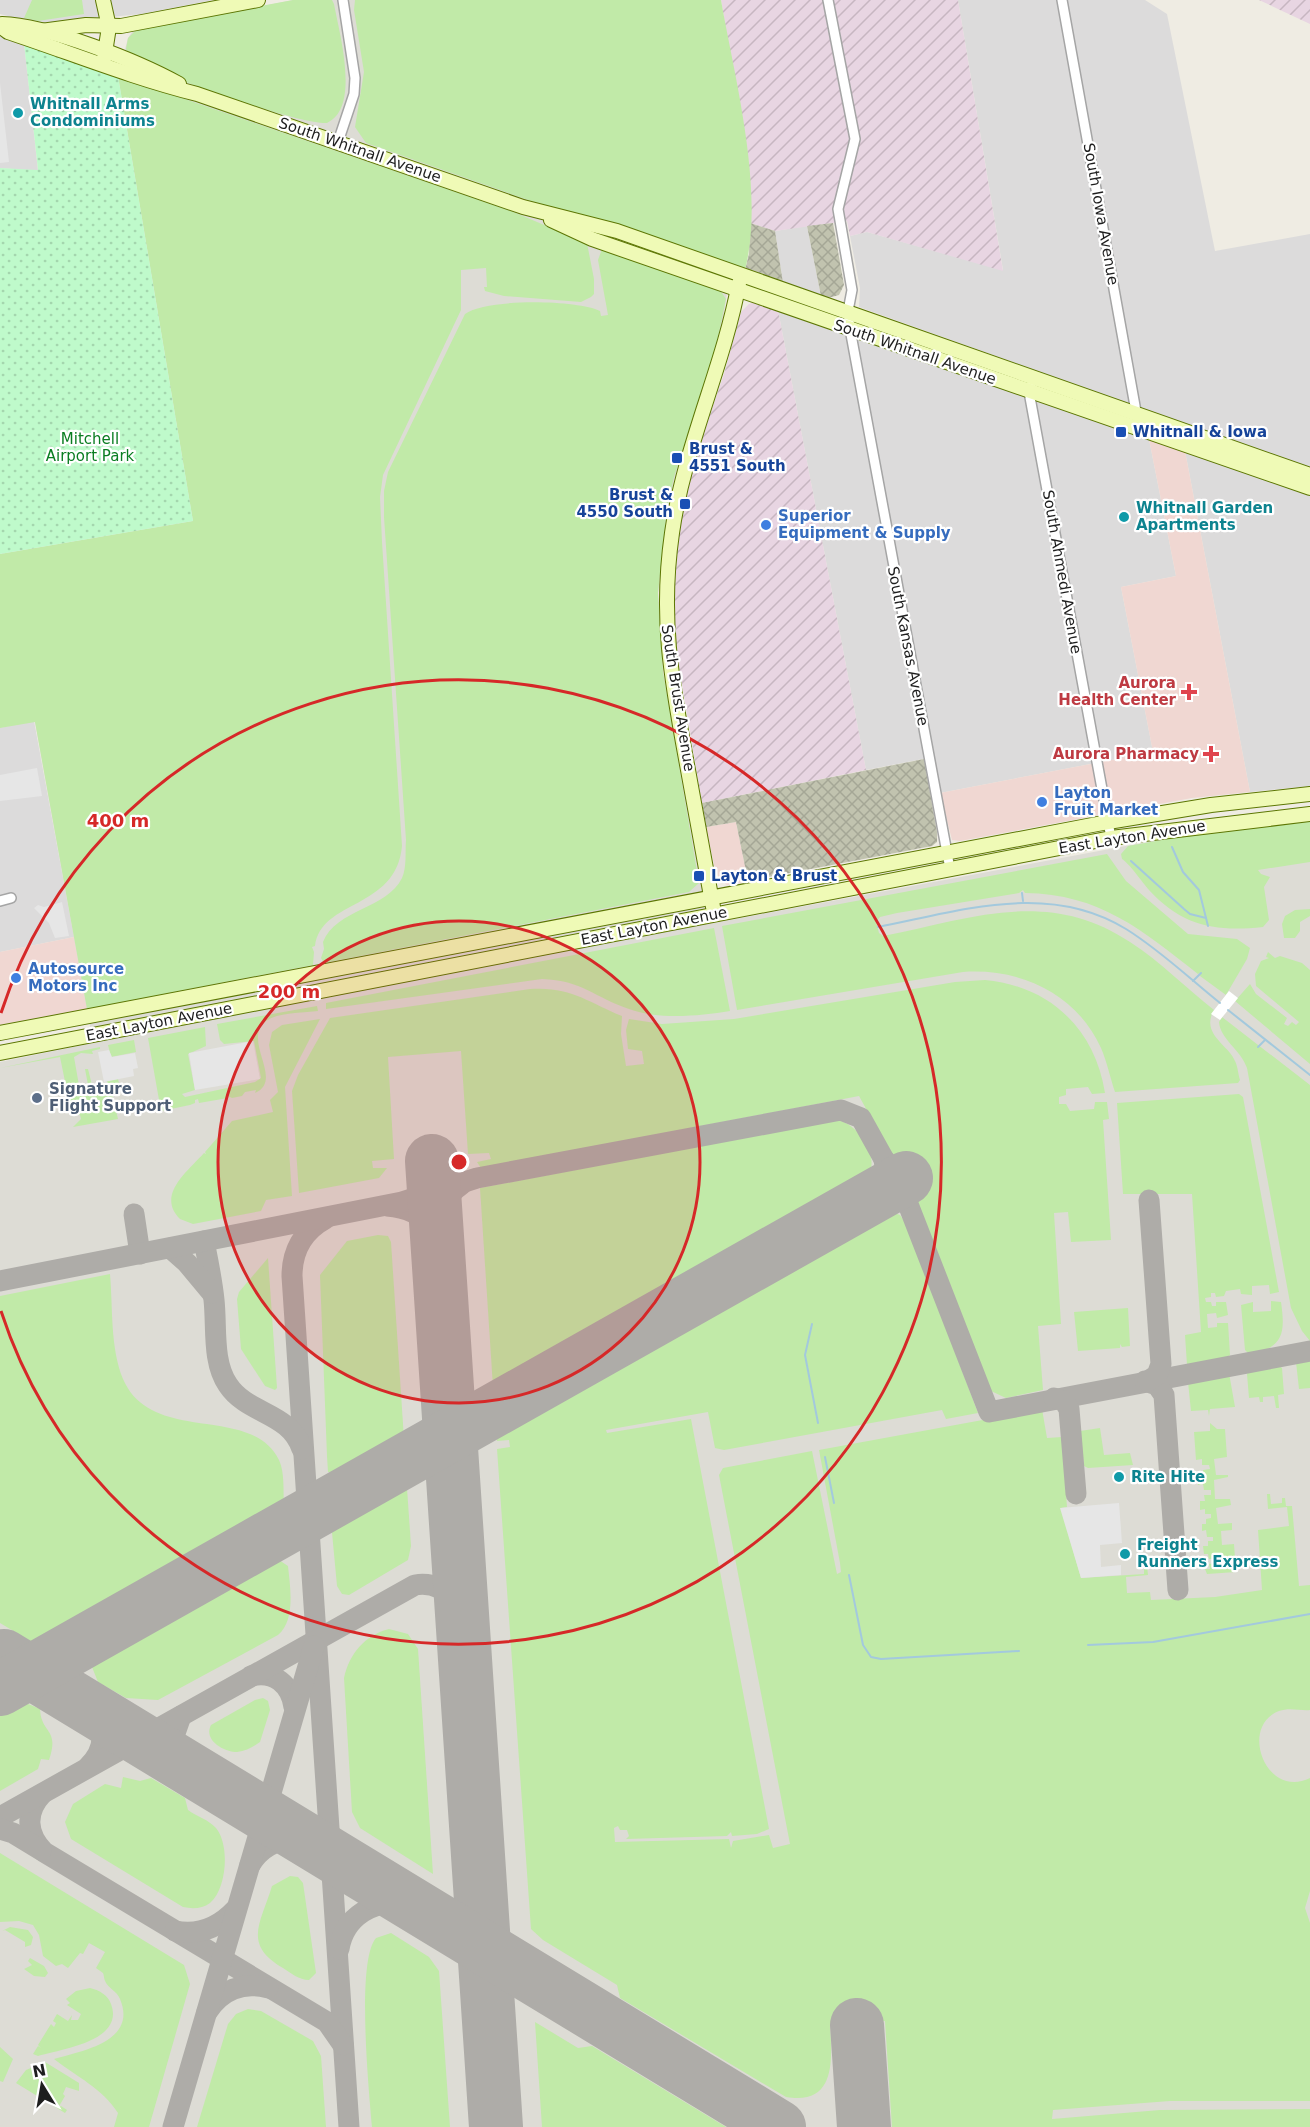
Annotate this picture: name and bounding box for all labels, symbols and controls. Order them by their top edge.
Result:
place label: Whitnall Arms Condominiums [30,95,155,130]
marker: Whitnall Arms Condominiums [11,106,25,120]
street label: South Whitnall Avenue [277,114,443,186]
street label: South Iowa Avenue [1080,142,1122,286]
street label: South Whitnall Avenue [832,316,998,388]
place label: Whitnall & Iowa [1133,423,1267,441]
marker: Whitnall & Iowa [1114,425,1128,439]
park label: Mitchell Airport Park [46,430,135,465]
place label: Brust & 4551 South [689,440,786,475]
marker: Brust & 4551 South [670,451,684,465]
place label: Brust & 4550 South [576,486,673,521]
street label: South Ahmedi Avenue [1039,489,1085,655]
marker: Brust & 4550 South [678,497,692,511]
place label: Whitnall Garden Apartments [1136,499,1273,534]
place label: Superior Equipment & Supply [778,507,951,542]
marker: Whitnall Garden Apartments [1117,510,1131,524]
marker: Superior Equipment & Supply [759,518,773,532]
street label: South Kansas Avenue [884,565,932,727]
street label: South Brust Avenue [657,623,699,773]
place label: Aurora Health Center [1058,674,1177,709]
marker: Aurora Health Center [1180,683,1198,701]
place label: Aurora Pharmacy [1053,745,1199,763]
marker: Aurora Pharmacy [1204,747,1218,761]
place label: Layton Fruit Market [1054,784,1158,819]
marker: Layton Fruit Market [1035,795,1049,809]
text: 400 m [87,810,149,831]
street label: East Layton Avenue [1057,816,1207,858]
place label: Layton & Brust [711,867,837,885]
marker: Layton & Brust [692,869,706,883]
street label: East Layton Avenue [579,903,729,949]
place label: Autosource Motors Inc [28,960,124,995]
marker: Autosource Motors Inc [9,971,23,985]
text: 200 m [258,981,320,1002]
street label: East Layton Avenue [84,999,234,1045]
place label: Signature Flight Support [49,1080,171,1115]
marker: Signature Flight Support [30,1091,44,1105]
centre of rings [449,1152,469,1172]
place label: Rite Hite [1131,1468,1205,1486]
marker: Rite Hite [1112,1470,1126,1484]
place label: Freight Runners Express [1137,1536,1278,1571]
marker: Freight Runners Express [1118,1547,1132,1561]
north arrow [12,2055,72,2115]
text: N [31,2060,48,2081]

